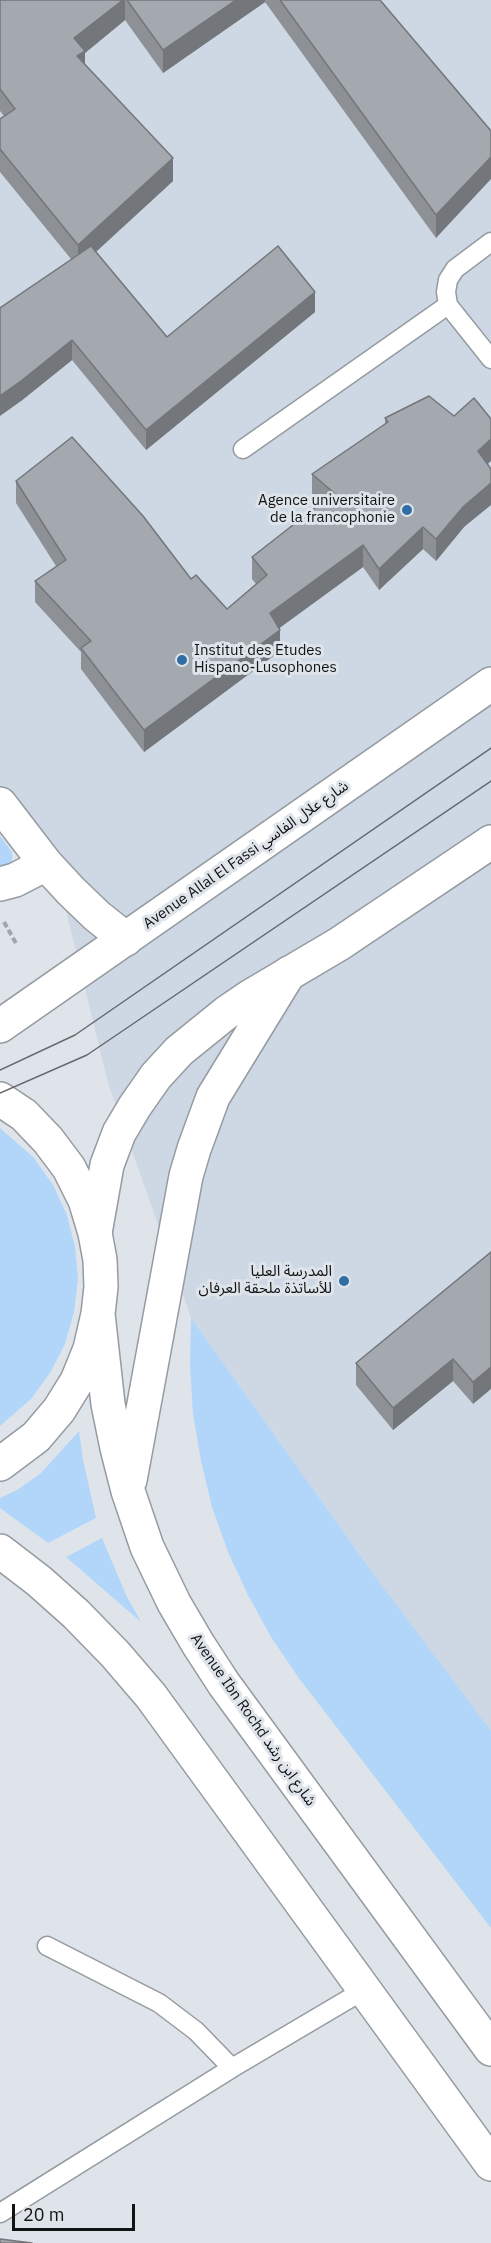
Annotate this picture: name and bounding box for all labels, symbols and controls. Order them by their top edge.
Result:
place label: Agence universitaire de la francophonie [258,492,395,527]
marker: Agence universitaire de la francophonie [400,503,414,517]
place label: Institut des Etudes Hispano-Lusophones [194,642,337,677]
marker: Institut des Etudes Hispano-Lusophones [175,653,189,667]
street label: Avenue Allal El Fassi شارع علال الفاسي [140,777,352,933]
place label: المدرسة العليا للأساتذة ملحقة العرفان [199,1263,332,1298]
marker: المدرسة العليا للأساتذة ملحقة العرفان [337,1274,351,1288]
street label: Avenue Ibn Rochd شارع ابن رشد [187,1630,319,1810]
scale bar [15,2192,138,2230]
text: 20 m [23,2203,65,2226]

